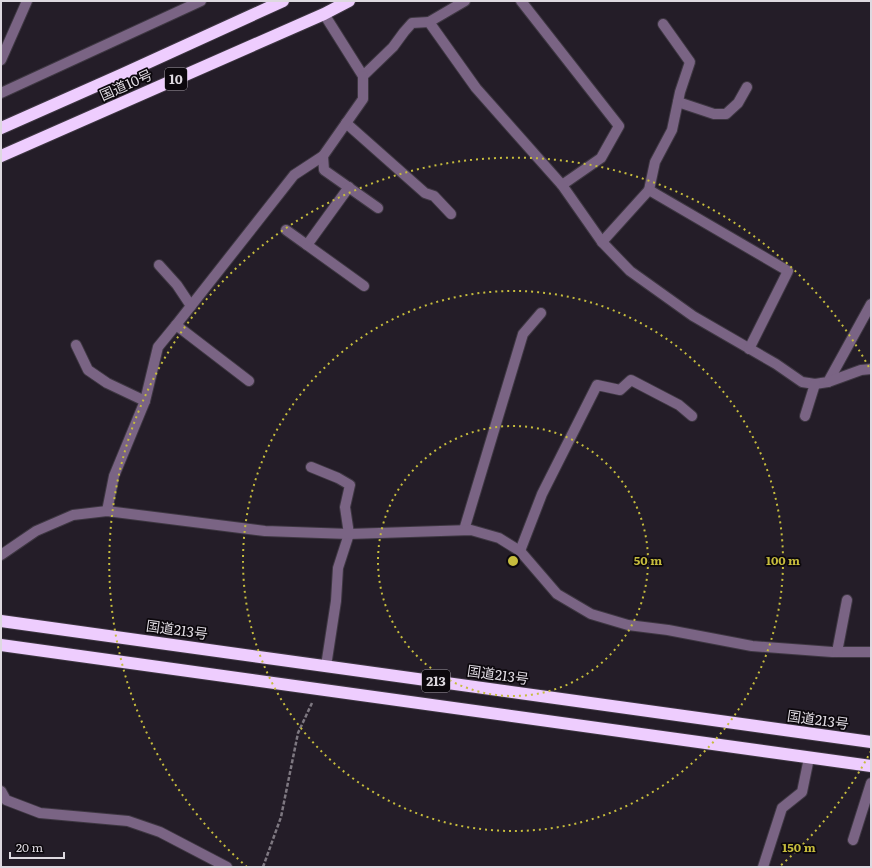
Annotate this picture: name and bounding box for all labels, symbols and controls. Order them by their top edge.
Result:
street label: 国道10号 [96,64,155,105]
road number: 10 [165,68,187,90]
text: 50 m [634,551,662,569]
text: 100 m [766,551,800,569]
centre of rings [506,554,520,568]
street label: 国道213号 [145,615,209,643]
street label: 国道213号 [466,660,530,688]
road number: 213 [422,670,450,692]
street label: 国道213号 [786,705,850,733]
scale bar [10,834,64,860]
text: 20 m [16,838,43,856]
text: 150 m [782,838,816,856]

